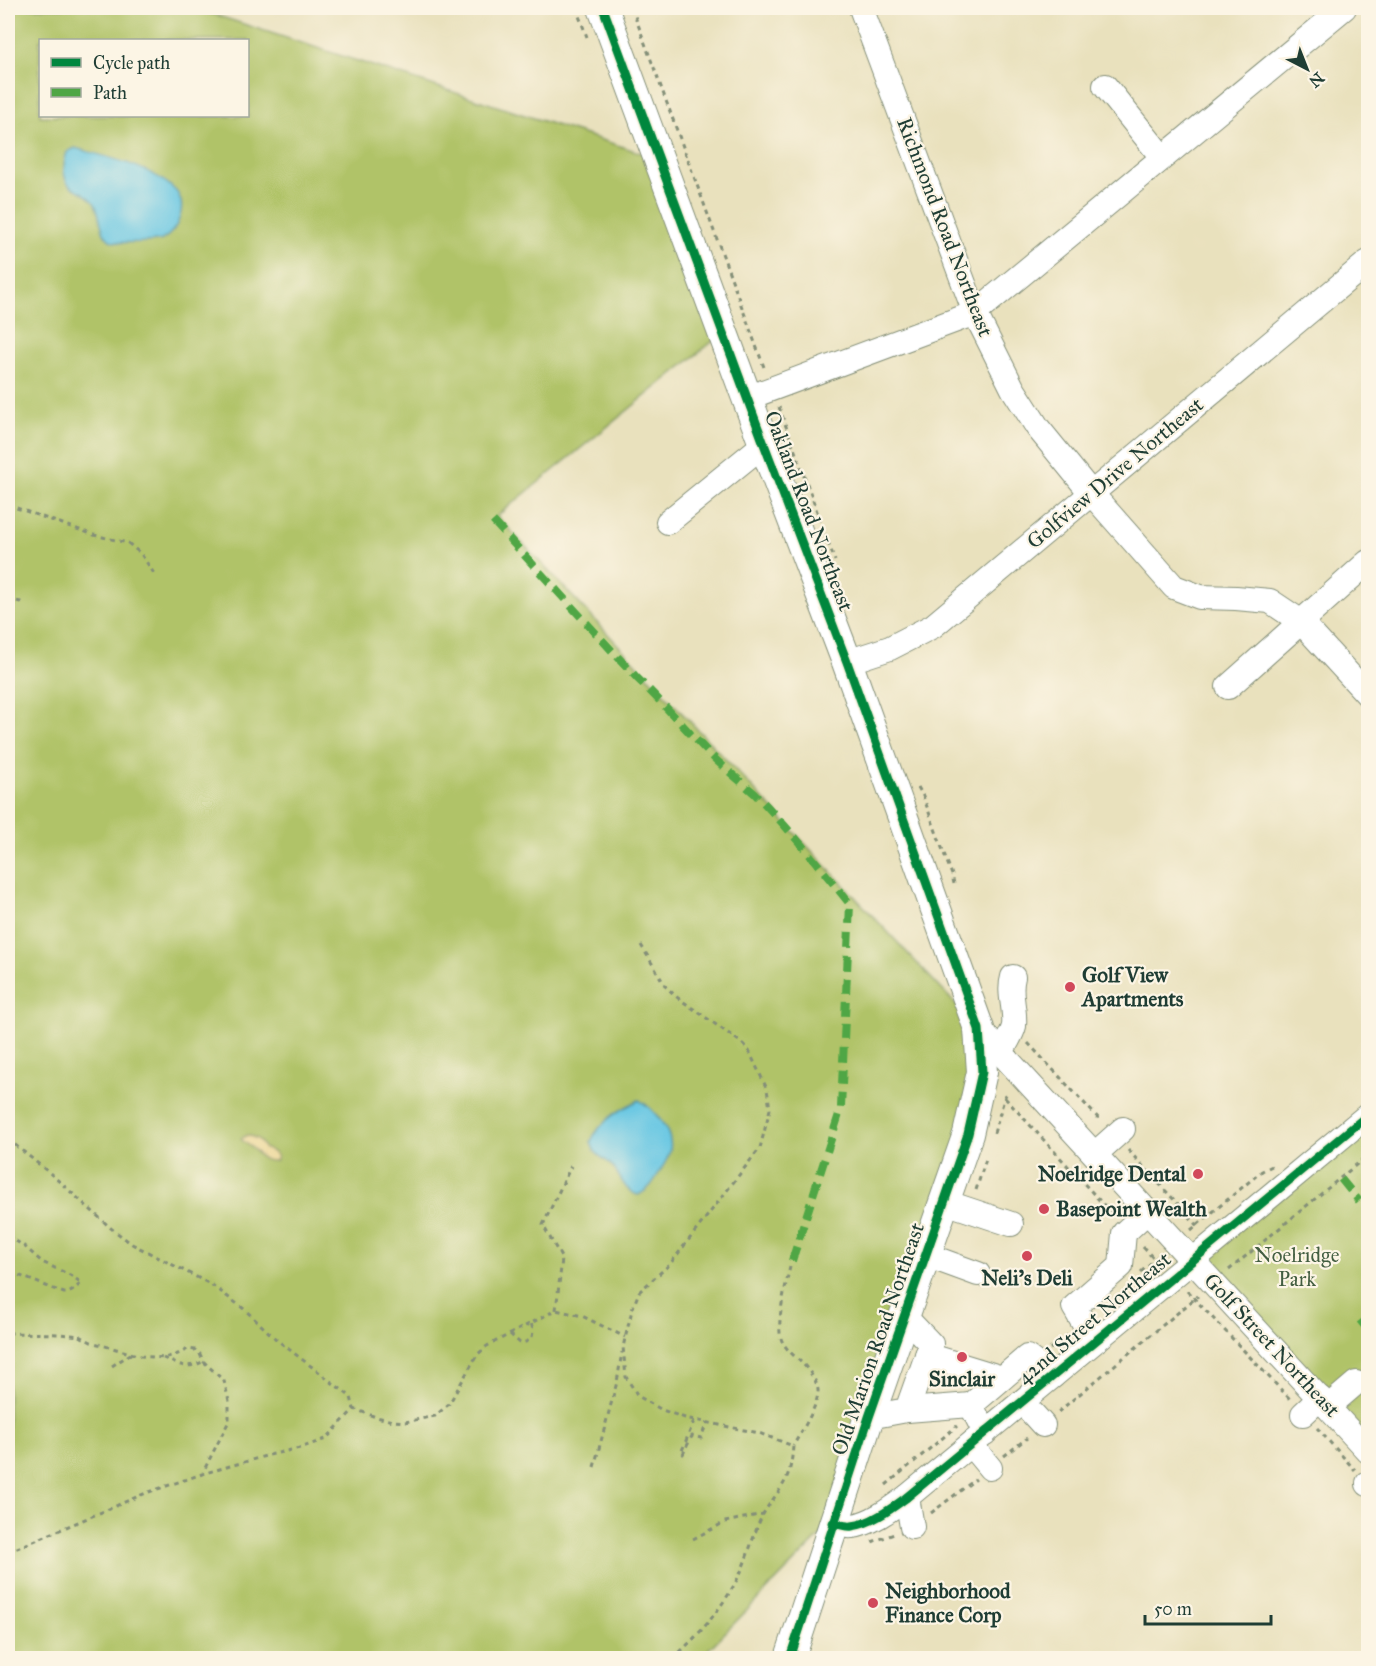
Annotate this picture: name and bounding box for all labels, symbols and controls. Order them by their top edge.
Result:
legend [39,39,249,117]
north arrow [1277,39,1337,99]
text: Cycle path [93,52,170,74]
text: N [1305,68,1328,92]
text: Path [93,82,127,104]
street label: Richmond Road Northeast [891,114,999,341]
street label: Golfview Drive Northeast [1021,391,1209,554]
street label: Oakland Road Northeast [759,407,859,615]
place label: Golf View Apartments [1080,962,1184,1012]
marker: Golf View Apartments [1063,980,1077,994]
place label: Noelridge Dental [1038,1161,1187,1187]
marker: Noelridge Dental [1191,1167,1205,1181]
place label: Basepoint Wealth [1056,1196,1207,1222]
marker: Basepoint Wealth [1037,1202,1051,1216]
street label: Old Marion Road Northeast [826,1219,930,1459]
park label: Noelridge Park [1254,1242,1340,1292]
street label: 42nd Street Northeast [1012,1246,1177,1390]
marker: Neli's Deli [1020,1249,1034,1263]
place label: Neli's Deli [981,1265,1073,1291]
street label: Golf Street Northeast [1198,1267,1346,1423]
marker: Sinclair [955,1350,969,1364]
place label: Sinclair [929,1366,996,1392]
place label: Neighborhood Finance Corp [885,1578,1011,1628]
scale bar [1145,1588,1271,1626]
marker: Neighborhood Finance Corp [866,1596,880,1610]
text: 50 m [1154,1598,1192,1620]

